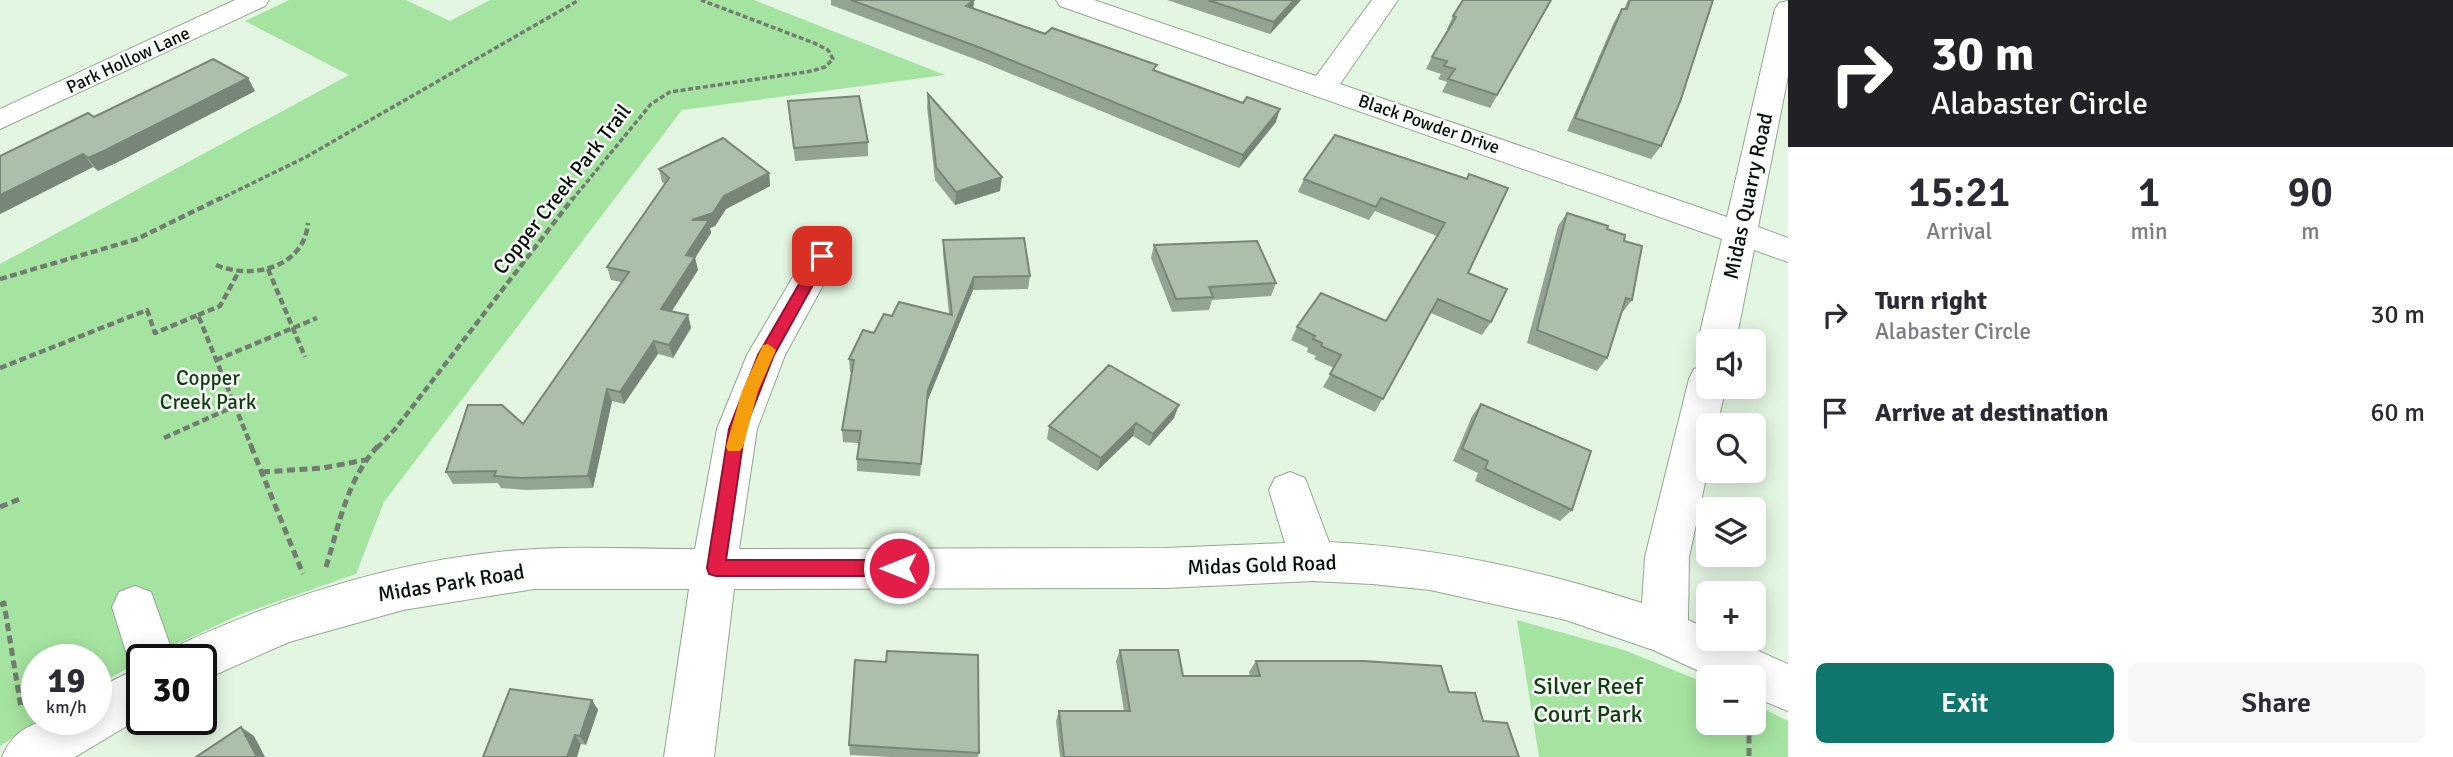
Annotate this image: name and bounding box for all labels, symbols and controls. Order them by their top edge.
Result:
street label: Park Hollow Lane [63,22,193,98]
text: 30 m [1931,24,2034,84]
icon: right [1816,28,1907,119]
text: Alabaster Circle [1931,84,2148,123]
street label: Black Powder Drive [1355,90,1503,158]
street label: Copper Creek Park Trail [487,99,637,279]
street label: Midas Quarry Road [1718,110,1778,282]
text: 15:21 [1908,167,2011,218]
text: 1 [2138,167,2160,218]
text: 90 [2288,167,2333,218]
text: Arrival [1926,217,1992,246]
text: min [2131,217,2168,246]
text: m [2301,217,2319,246]
pin [792,226,852,286]
icon: arrive [803,237,841,275]
text: Turn right [1875,285,1987,317]
icon: right [1816,296,1854,334]
text: 30 m [2370,299,2425,331]
text: Alabaster Circle [1875,317,2031,346]
map controls [1696,329,1766,735]
button: sound [1696,329,1766,399]
park label: Copper Creek Park [160,365,257,415]
icon: arrive [1816,394,1854,432]
text: Arrive at destination [1875,397,2108,429]
text: 60 m [2370,397,2425,429]
button: search [1696,413,1766,483]
button: layers [1696,497,1766,567]
position arrow [862,531,936,605]
street label: Midas Gold Road [1187,549,1337,581]
street label: Midas Park Road [376,559,526,607]
button: + [1696,581,1766,651]
speed limit sign: 30 [126,644,217,735]
text: 19 [48,659,85,702]
button: Exit [1816,663,2114,743]
button: Share [2128,663,2425,743]
button: − [1696,665,1766,735]
park label: Silver Reef Court Park [1533,671,1644,729]
text: km/h [46,696,87,718]

